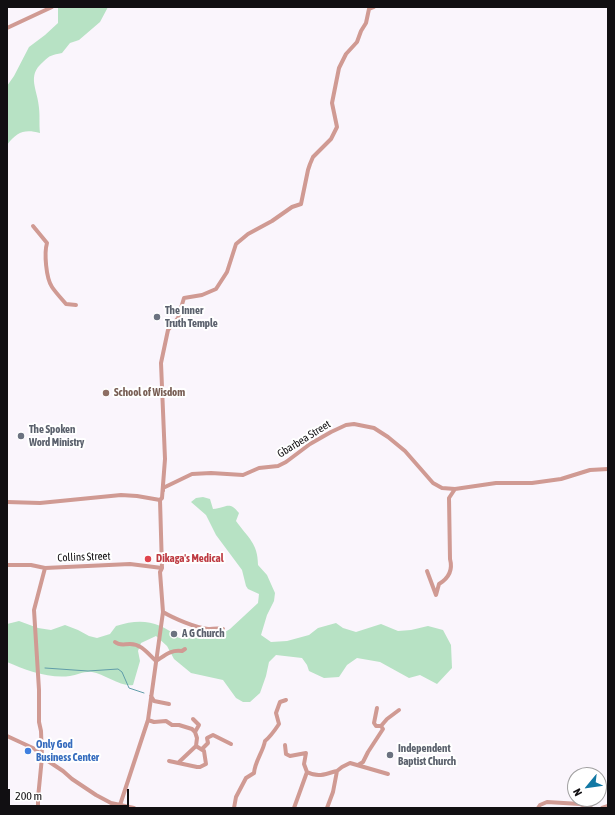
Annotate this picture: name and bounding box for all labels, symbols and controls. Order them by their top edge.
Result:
place label: The Inner Truth Temple [165,304,218,330]
marker: The Inner Truth Temple [152,312,162,322]
place label: School of Wisdom [114,386,185,400]
marker: School of Wisdom [101,388,111,398]
street label: Gbarbea Street [275,417,333,461]
place label: The Spoken Word Ministry [29,423,84,449]
marker: The Spoken Word Ministry [16,431,26,441]
street label: Collins Street [57,549,111,565]
place label: Dikaga's Medical [156,552,224,566]
marker: Dikaga's Medical [143,554,153,564]
place label: A G Church [182,627,224,641]
marker: A G Church [169,629,179,639]
place label: Only God Business Center [36,738,99,764]
place label: Independent Baptist Church [398,742,456,768]
marker: Only God Business Center [23,746,33,756]
marker: Independent Baptist Church [385,750,395,760]
north arrow [567,767,607,807]
scale bar [10,781,131,807]
text: N [571,787,584,798]
text: 200 m [15,789,42,803]

